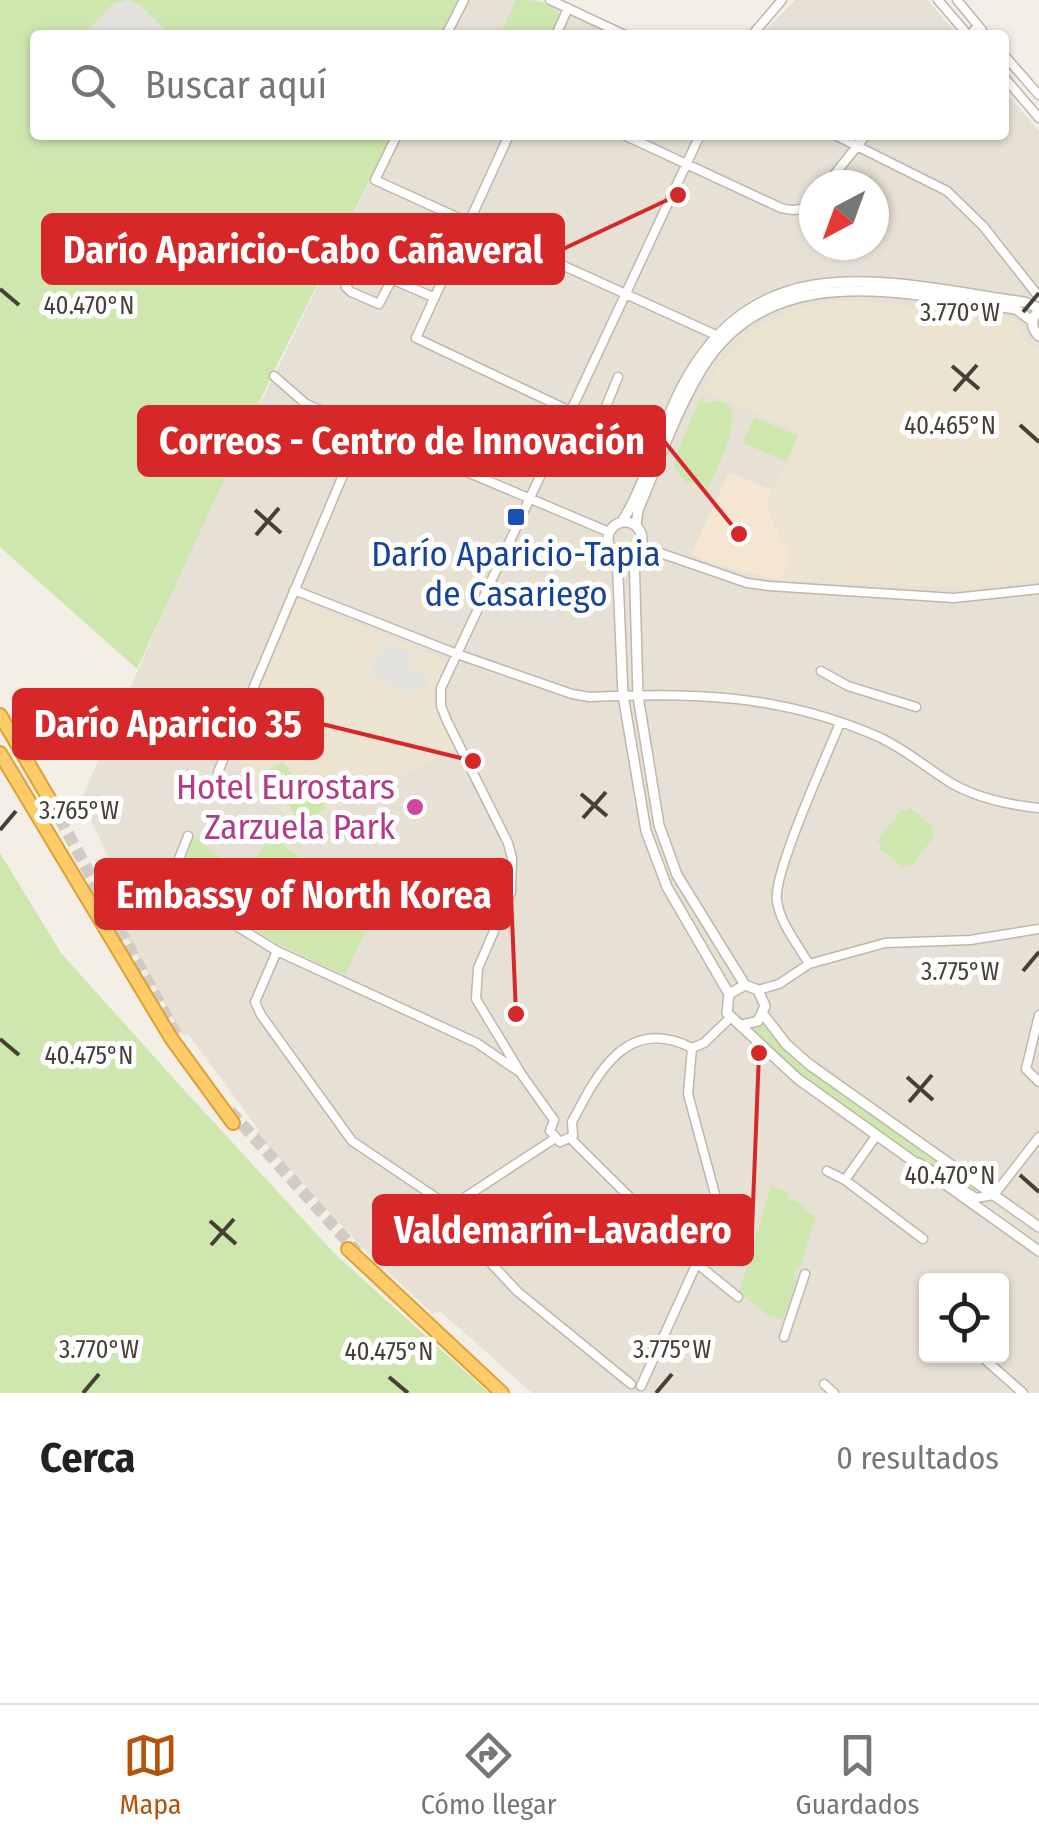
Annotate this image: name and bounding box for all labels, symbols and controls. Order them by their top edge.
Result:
search box [30,30,1009,140]
icon: search [65,58,120,113]
text: Buscar aquí [145,62,327,108]
north arrow [799,170,889,260]
callout: Darío Aparicio-Cabo Cañaveral [43,215,563,283]
text: Darío Aparicio-Cabo Cañaveral [63,227,544,273]
text: 40.470°N [44,291,134,321]
text: 3.770°W [920,298,1000,328]
callout: Correos - Centro de Innovación [139,407,664,475]
text: 40.465°N [904,411,996,441]
text: Correos - Centro de Innovación [159,418,645,464]
marker: Darío Aparicio-Tapia de Casariego [505,506,527,528]
place label: Darío Aparicio-Tapia de Casariego [371,533,661,615]
callout: Darío Aparicio 35 [14,690,322,758]
text: Darío Aparicio 35 [34,701,302,747]
place label: Hotel Eurostars Zarzuela Park [176,766,396,848]
text: 3.765°W [39,796,119,826]
marker: Hotel Eurostars Zarzuela Park [404,796,426,818]
callout: Embassy of North Korea [96,860,511,928]
text: Embassy of North Korea [116,872,492,918]
text: 3.775°W [921,957,999,987]
text: 40.475°N [44,1041,134,1071]
text: 40.470°N [905,1161,995,1191]
callout: Valdemarín-Lavadero [374,1196,752,1264]
text: Valdemarín-Lavadero [393,1207,732,1253]
map controls [919,1273,1009,1363]
button: locate [919,1273,1009,1363]
text: 3.770°W [59,1335,139,1365]
text: 3.775°W [633,1335,711,1365]
text: 40.475°N [344,1337,434,1367]
text: Cerca [40,1433,135,1483]
text: 0 resultados [836,1439,999,1477]
tab: Mapa [120,1728,182,1821]
tab: Cómo llegar [421,1728,557,1821]
tab: Guardados [796,1728,919,1821]

